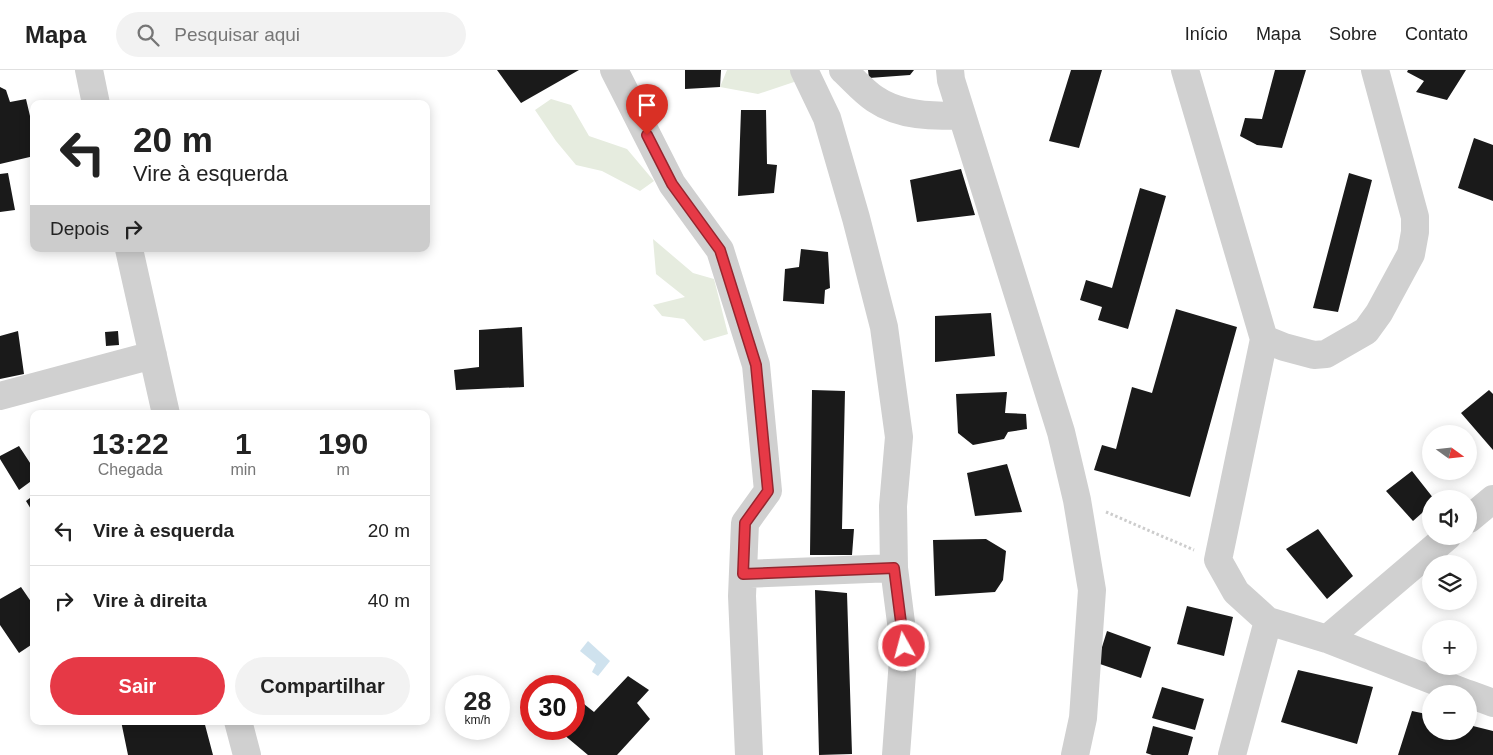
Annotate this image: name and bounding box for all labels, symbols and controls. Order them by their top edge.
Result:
search box [116,12,466,57]
text: Mapa [25,21,86,48]
icon: search [134,21,162,49]
text: Pesquisar aqui [174,24,300,45]
text: Início [1185,24,1228,44]
text: Mapa [1256,24,1301,44]
text: Sobre [1329,24,1377,44]
text: Contato [1405,24,1468,44]
pin [626,84,668,135]
icon: arrive [633,91,661,119]
icon: left [50,120,115,185]
text: 20 m [133,120,213,159]
text: Vire à esquerda [133,161,288,186]
icon: right [119,215,147,243]
text: Depois [50,218,109,239]
north arrow [1422,425,1478,480]
map controls [1422,425,1477,740]
text: 13:22 [92,427,169,460]
text: 1 [235,427,252,460]
text: 190 [318,427,368,460]
text: Chegada [98,461,163,478]
text: min [230,461,256,478]
text: m [336,461,350,478]
button: sound [1422,490,1477,545]
icon: left [50,517,78,545]
text: Vire à esquerda [93,520,234,541]
text: 20 m [368,520,410,541]
button: layers [1422,555,1477,610]
icon: right [50,587,78,615]
text: Vire à direita [93,590,207,611]
text: 40 m [368,590,410,611]
position arrow [877,619,929,671]
button: + [1422,620,1477,675]
button: Sair [50,657,225,715]
button: Compartilhar [235,657,410,715]
speed limit sign: 30 [520,675,585,740]
button: − [1422,685,1477,740]
text: 28 [464,687,491,715]
text: km/h [464,713,491,727]

